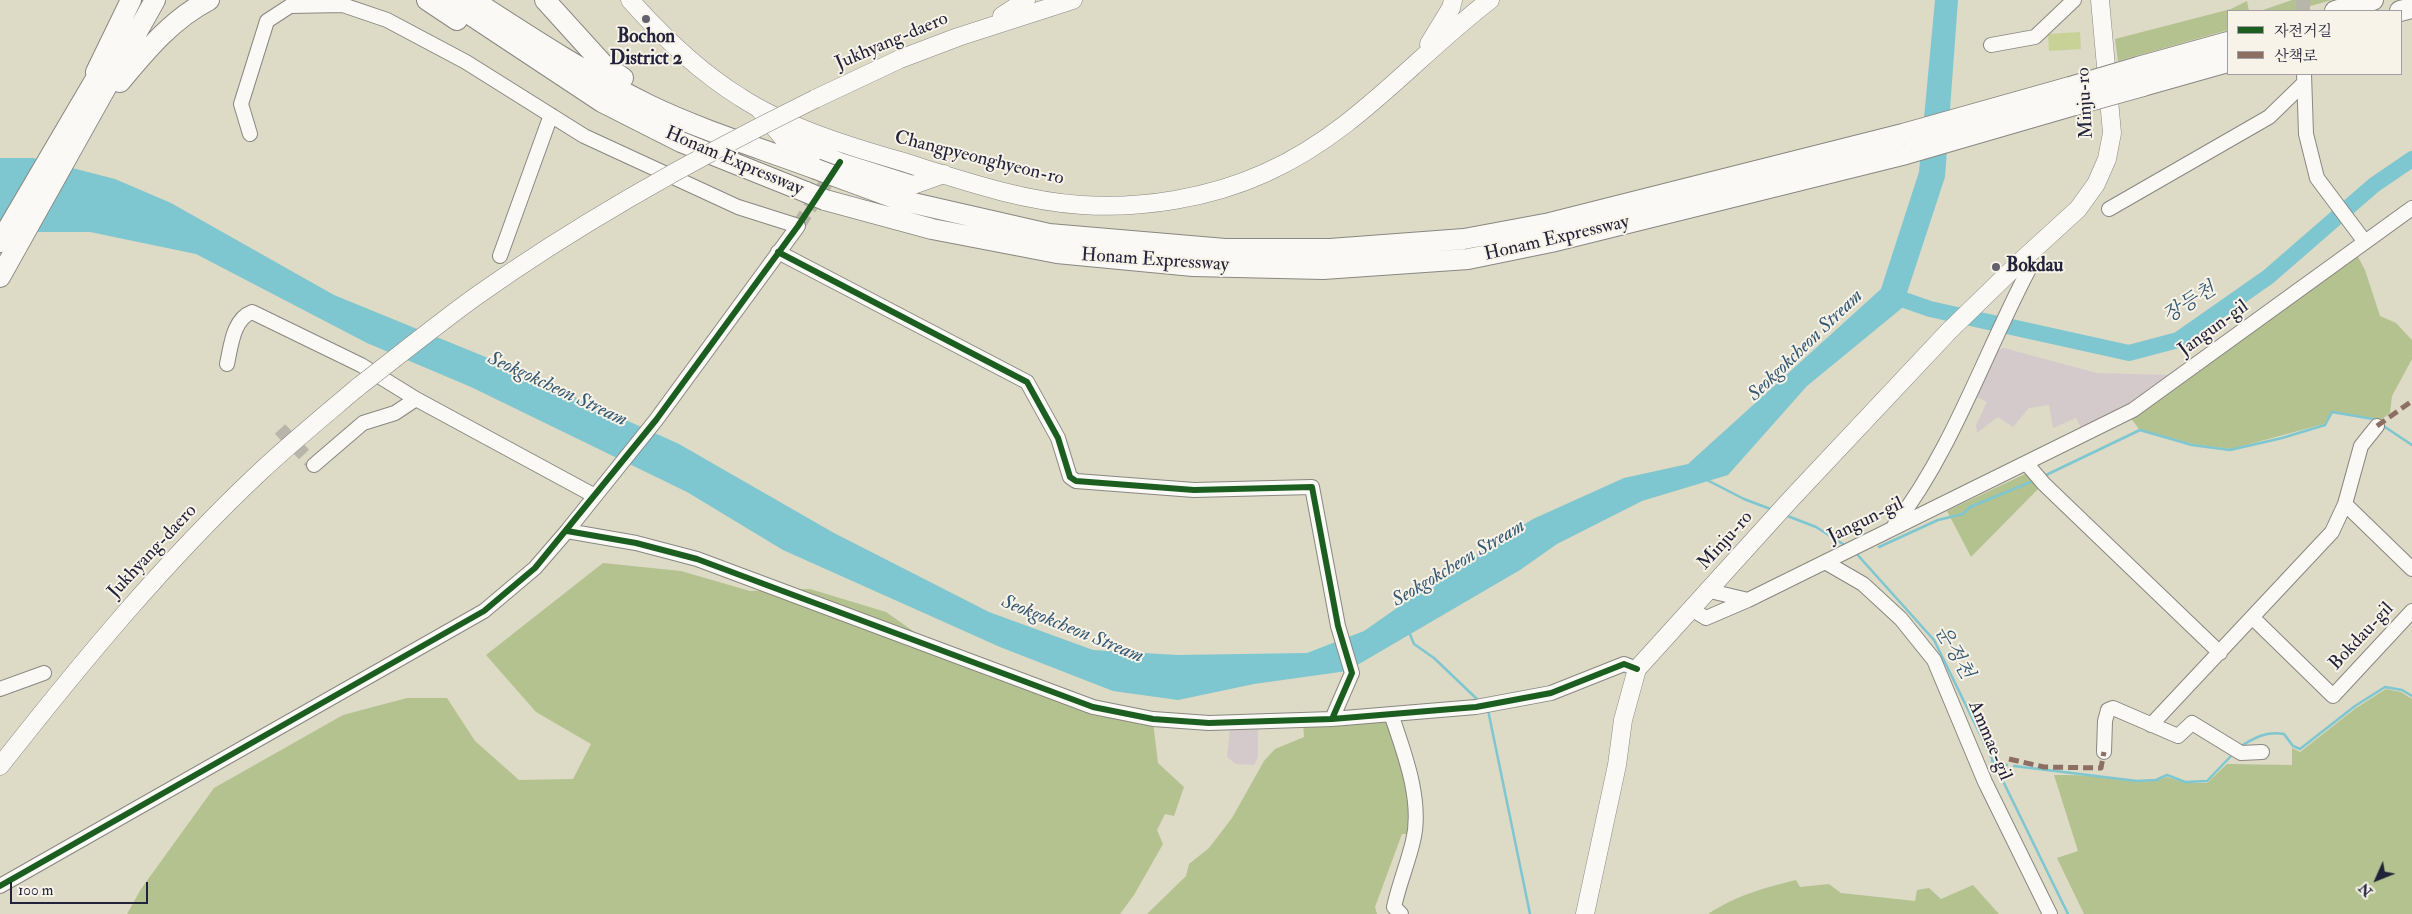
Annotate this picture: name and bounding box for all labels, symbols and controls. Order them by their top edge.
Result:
street label: Jukhyang-daero [832,8,952,76]
legend [2227,10,2402,75]
marker: Bochon District 2 [640,13,652,25]
text: 자전거길 [2274,22,2332,41]
place label: Bochon District 2 [610,27,682,71]
text: 산책로 [2274,47,2317,66]
street label: Minju-ro [2073,67,2099,139]
street label: Honam Expressway [661,123,807,201]
street label: Changpyeonghyeon-ro [892,127,1066,191]
street label: Honam Expressway [1482,211,1632,267]
street label: Honam Expressway [1080,244,1230,278]
place label: Bokdau [2006,256,2063,278]
marker: Bokdau [1990,261,2002,273]
water label: 장등천 [2159,278,2221,330]
water label: Seokgokcheon Stream [1743,285,1869,407]
street label: Jangun-gil [2174,296,2254,362]
water label: Seokgokcheon Stream [484,347,630,433]
street label: Jangun-gil [1824,493,1908,549]
street label: Jukhyang-daero [104,500,202,604]
street label: Minju-ro [1694,507,1758,575]
water label: Seokgokcheon Stream [1388,515,1530,613]
water label: Seokgokcheon Stream [998,591,1146,669]
street label: Bokdau-gil [2325,598,2399,676]
water label: 운정천 [1928,622,1978,684]
street label: Ammae-gil [1962,698,2016,784]
north arrow [2352,854,2402,904]
scale bar [12,872,150,904]
text: N [2355,879,2376,900]
text: 100 m [18,881,53,900]

